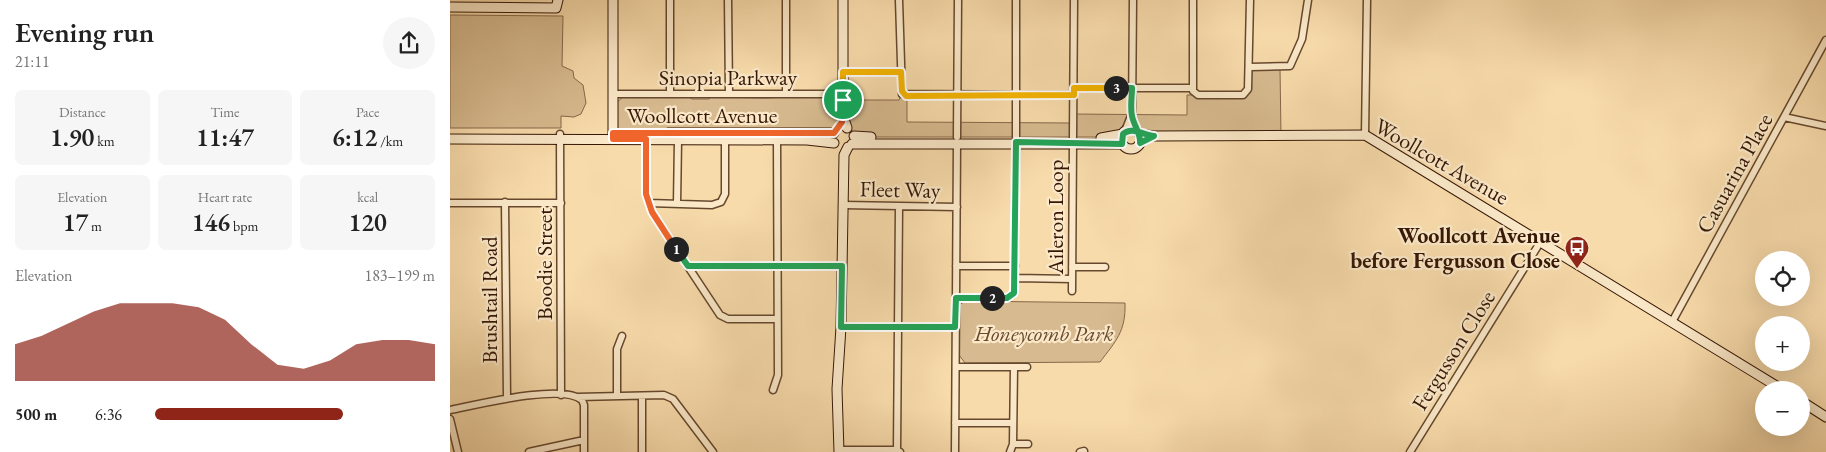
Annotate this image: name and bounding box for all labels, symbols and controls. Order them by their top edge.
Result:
text: Evening run [15,14,154,50]
button: share [383,17,435,69]
text: 21:11 [15,51,50,72]
street label: Sinopia Parkway [659,63,798,92]
pin: 3 [1104,76,1128,100]
pin [822,79,864,121]
text: 3 [1113,79,1120,97]
icon: arrive [829,86,857,114]
street label: Woollcott Avenue [627,101,778,130]
text: Distance [59,103,106,121]
text: Time [210,103,240,121]
text: Pace [356,103,379,121]
street label: Casuarina Place [1690,108,1779,238]
street label: Woollcott Avenue [1369,111,1515,212]
text: 1.90 [50,121,94,153]
text: 11:47 [196,121,254,153]
text: 6:12 [332,121,377,153]
text: km [94,132,115,150]
text: /km [377,132,403,150]
street label: Aileron Loop [1041,160,1070,275]
street label: Fleet Way [859,174,941,205]
text: Elevation [57,188,108,206]
text: Heart rate [198,188,252,206]
text: kcal [357,188,378,206]
text: 17 [63,206,88,238]
text: 146 [192,206,230,238]
text: 120 [348,206,387,238]
street label: Boodie Street [530,208,559,320]
text: m [88,217,102,235]
text: bpm [230,217,258,235]
place label: Woollcott Avenue before Fergusson Close [1350,221,1560,275]
bus stop icon: Woollcott Avenue before Fergusson Close [1564,235,1590,269]
street label: Brushtail Road [475,236,504,364]
pin: 1 [664,236,688,262]
text: 1 [673,240,680,258]
map controls [1755,251,1810,436]
button: locate [1755,251,1810,306]
text: Elevation [15,265,73,286]
text: 183–199 m [364,265,435,286]
street label: Fergusson Close [1405,284,1502,416]
pin: 2 [980,286,1004,310]
text: 2 [989,289,996,307]
button: + [1755,316,1810,371]
park label: Honeycomb Park [973,319,1114,348]
button: − [1755,381,1810,436]
text: 500 m [15,404,57,425]
text: 6:36 [95,404,122,425]

